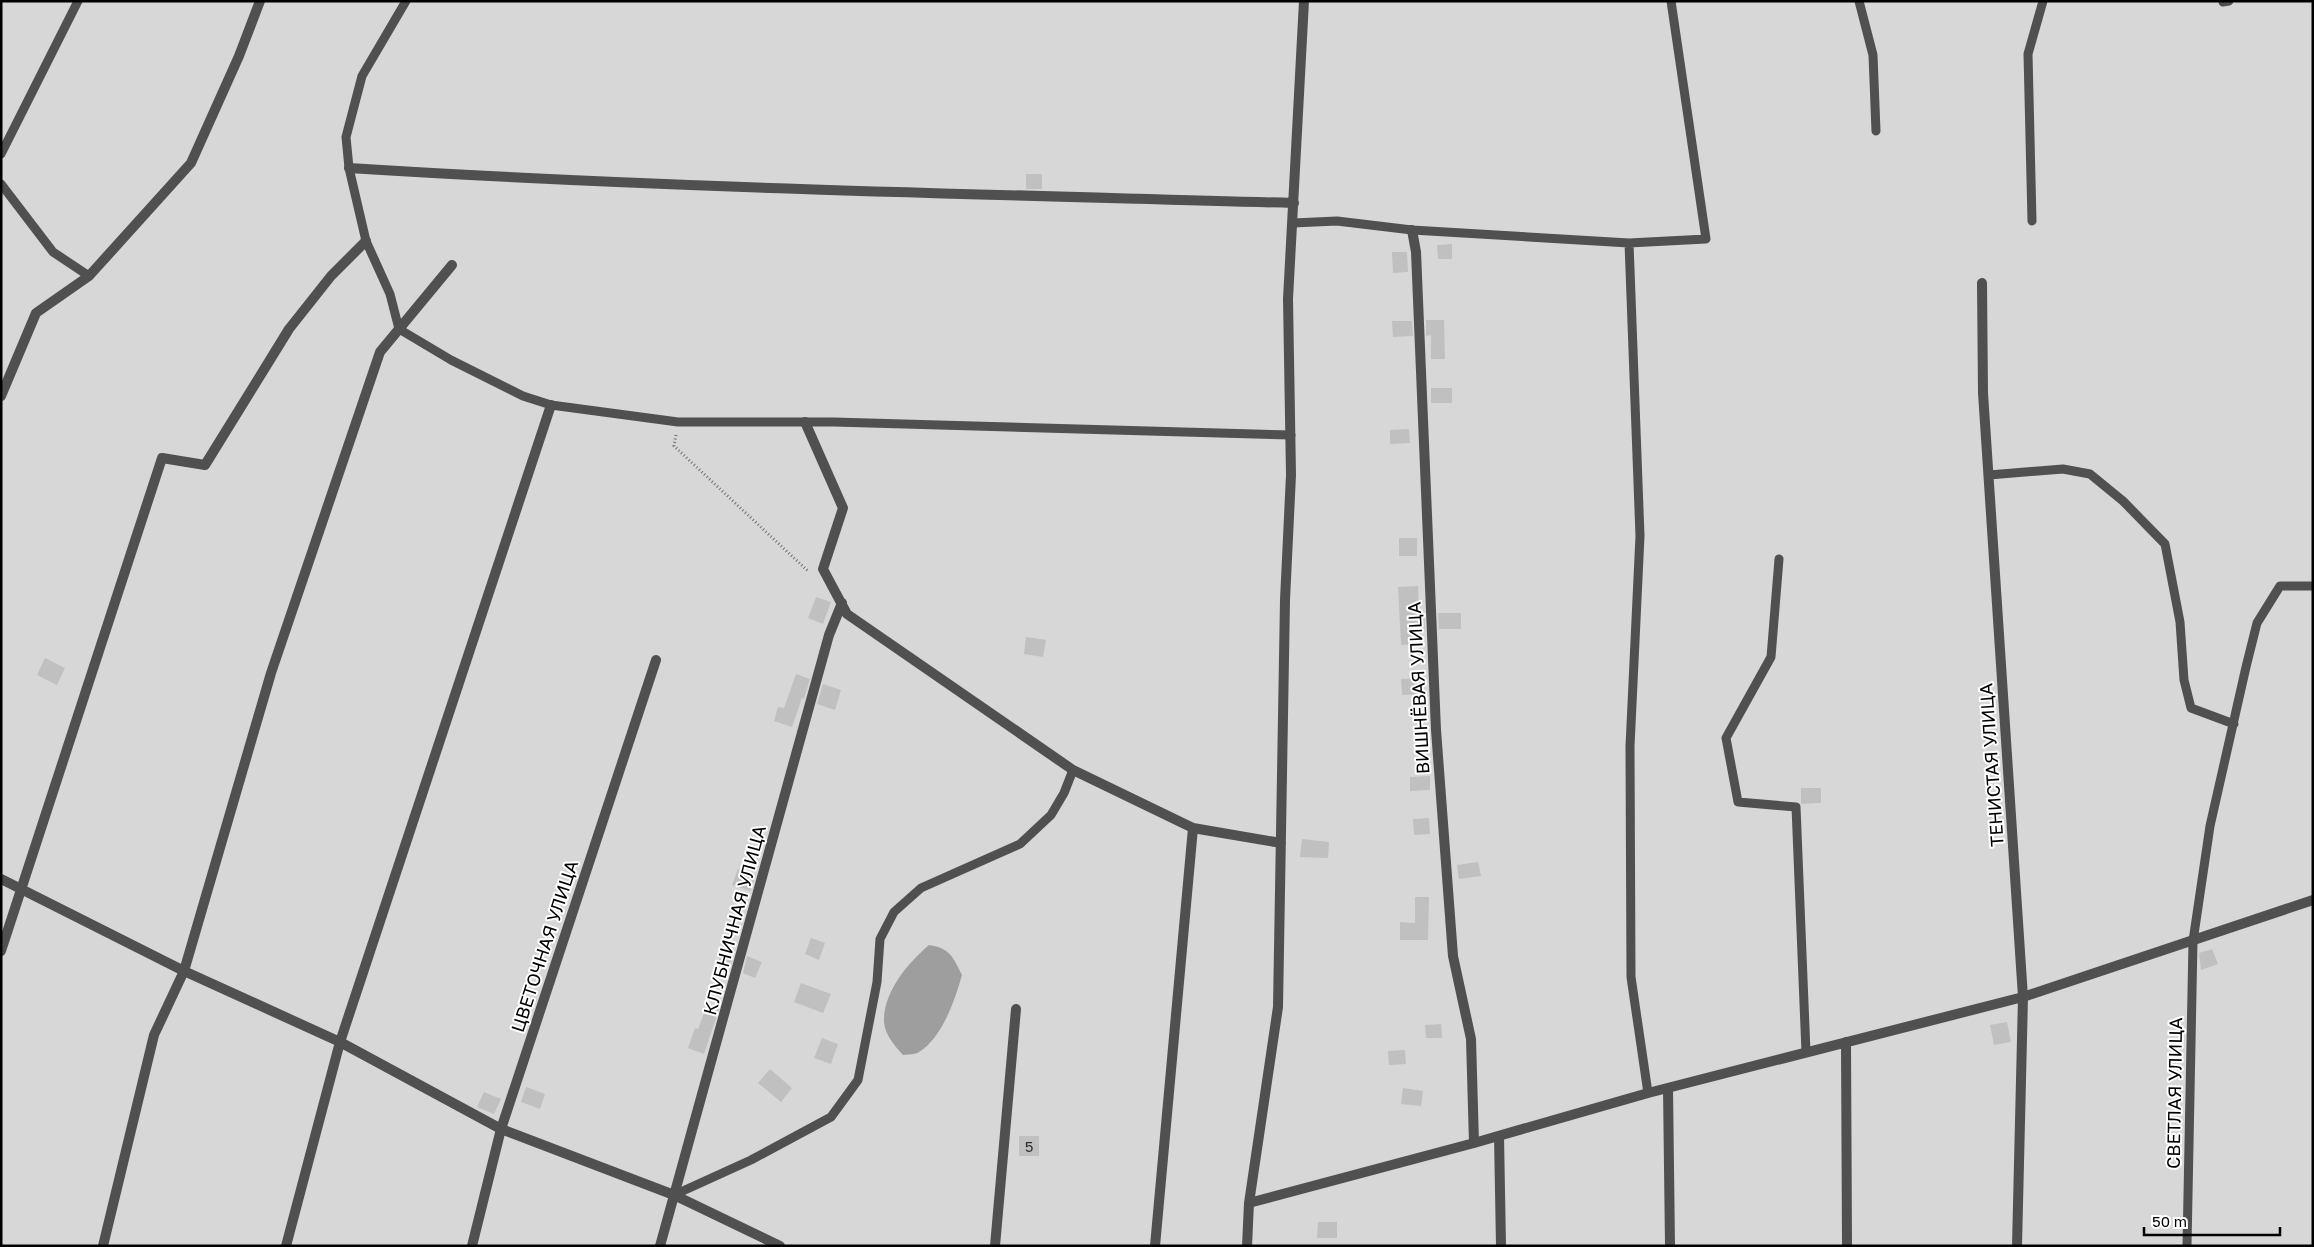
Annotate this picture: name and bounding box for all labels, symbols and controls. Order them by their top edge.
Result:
street label: ВИШНЁВАЯ УЛИЦА [1403,601,1433,775]
street label: ТЕНИСТАЯ УЛИЦА [1974,682,2008,848]
street label: КЛУБНИЧНАЯ УЛИЦА [698,823,770,1017]
street label: ЦВЕТОЧНАЯ УЛИЦА [506,857,582,1035]
street label: СВЕТЛАЯ УЛИЦА [2162,1017,2186,1169]
house number: 5 [1025,1137,1033,1155]
scale bar [2144,1204,2280,1236]
text: 50 m [2152,1212,2187,1230]

